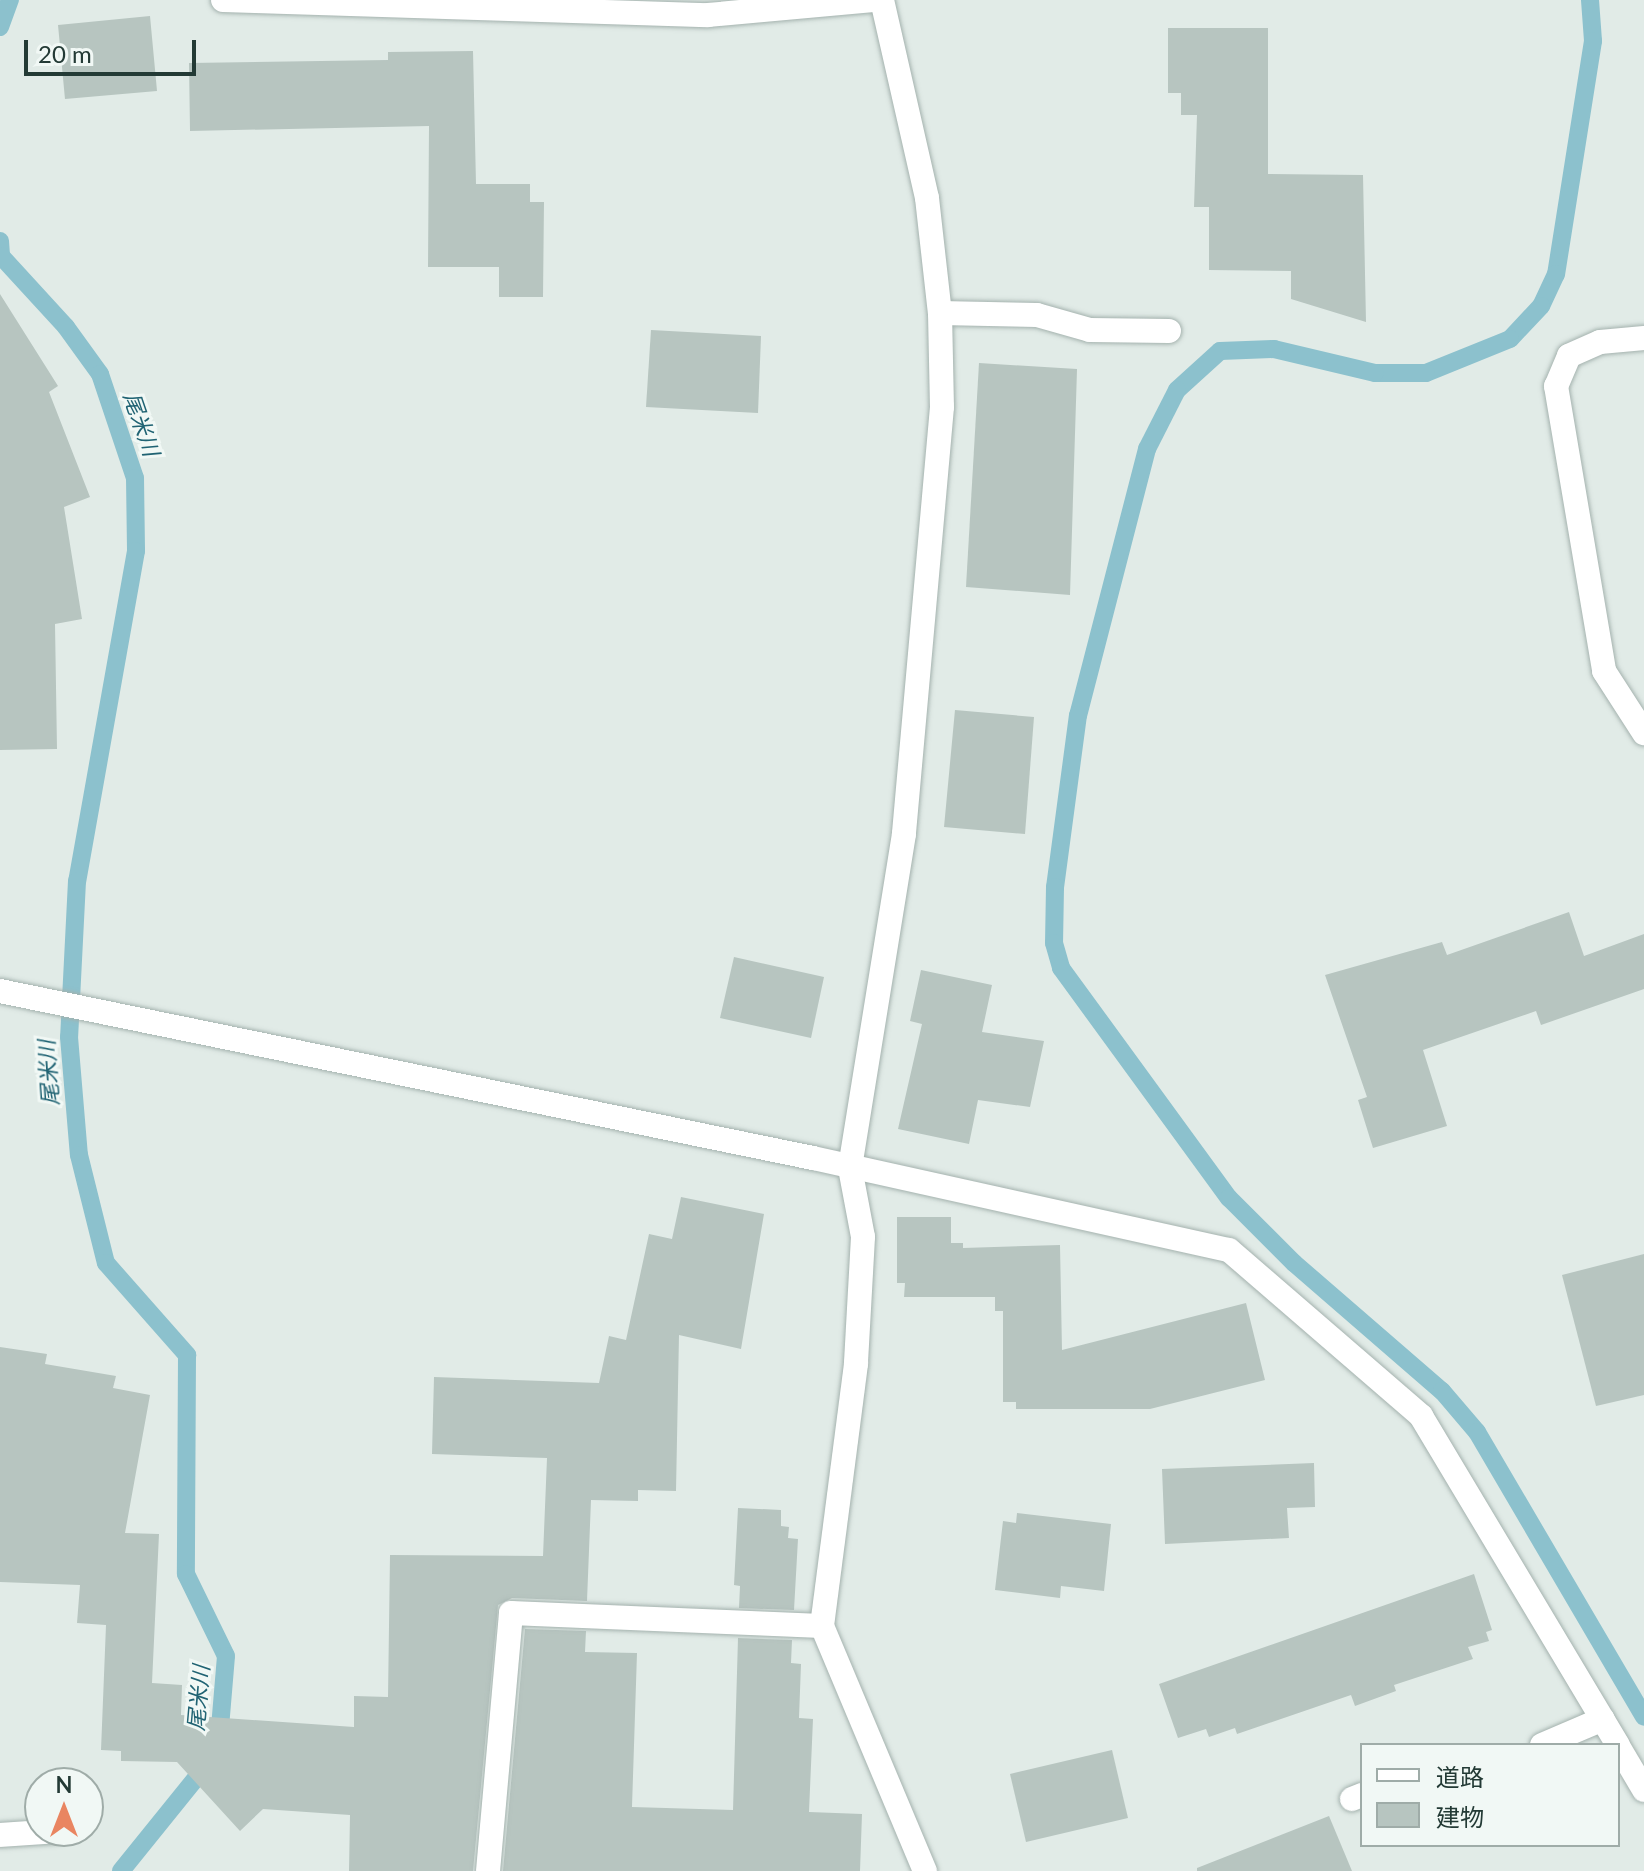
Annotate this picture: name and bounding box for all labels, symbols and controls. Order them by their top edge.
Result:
scale bar [28,24,200,74]
text: 20 m [38,39,92,68]
water label: 尾米川 [119,389,165,459]
water label: 尾米川 [33,1039,63,1107]
water label: 尾米川 [182,1664,214,1732]
legend [1360,1743,1620,1847]
text: 道路 [1436,1762,1484,1791]
north arrow [24,1767,104,1847]
text: N [56,1771,72,1798]
text: 建物 [1436,1802,1484,1831]

